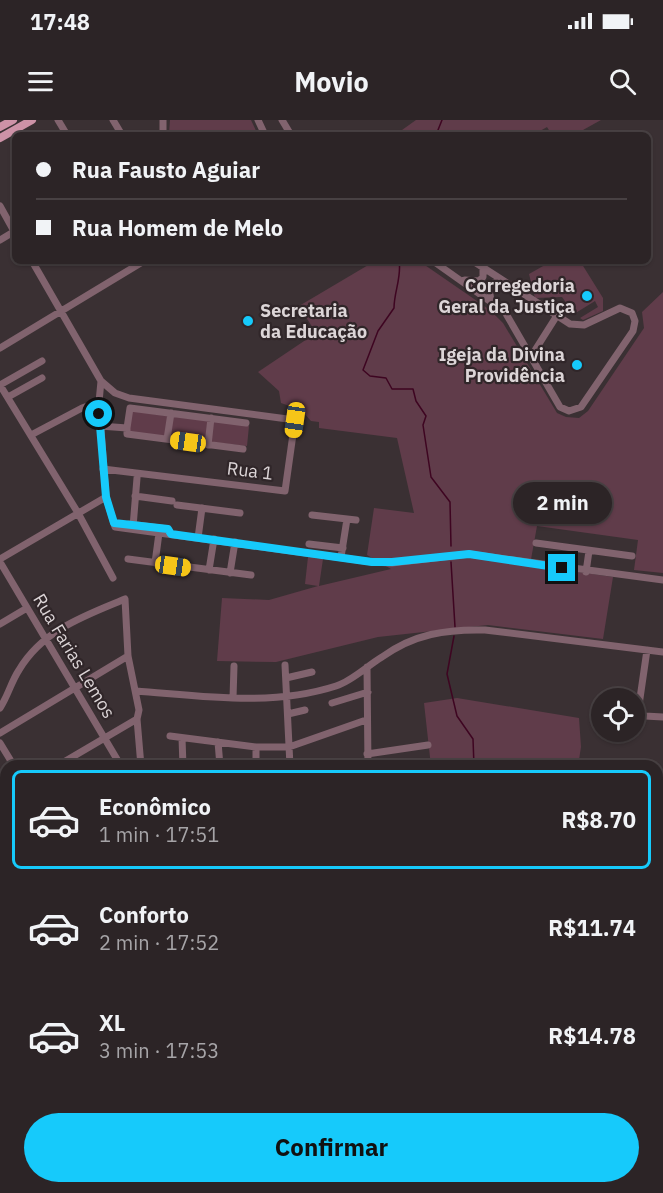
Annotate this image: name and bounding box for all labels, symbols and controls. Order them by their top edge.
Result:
text: 17:48 [30,7,90,36]
text: Movio [294,64,369,99]
icon: menu [24,65,57,98]
icon: search [606,65,639,98]
text: Rua Fausto Aguiar [72,155,260,184]
text: Rua Homem de Melo [72,213,283,242]
place label: Corregedoria Geral da Justiça [438,274,575,318]
marker: Corregedoria Geral da Justiça [580,289,594,303]
place label: Secretaria da Educação [260,299,367,343]
marker: Secretaria da Educação [241,314,255,328]
place label: Igeja da Divina Providência [439,343,565,387]
marker: Igeja da Divina Providência [570,358,584,372]
route start [85,400,112,427]
car [284,401,306,439]
car [169,431,207,453]
street label: Rua 1 [226,456,274,485]
callout: 2 min [512,481,612,523]
text: 2 min [536,489,589,516]
route end [548,554,575,581]
car [154,555,192,577]
street label: Rua Farias Lemos [28,589,121,722]
map controls [591,688,645,742]
button: locate [591,688,645,742]
text: Econômico [99,792,211,821]
icon: car [27,793,81,847]
text: R$8.70 [562,805,636,834]
text: 1 min · 17:51 [99,821,219,848]
text: Conforto [99,900,189,929]
icon: car [27,901,81,955]
text: R$11.74 [548,913,636,942]
text: 2 min · 17:52 [99,929,219,956]
text: XL [99,1008,125,1037]
icon: car [27,1009,81,1063]
text: R$14.78 [548,1021,636,1050]
text: 3 min · 17:53 [99,1037,219,1064]
button: Confirmar [24,1113,639,1182]

